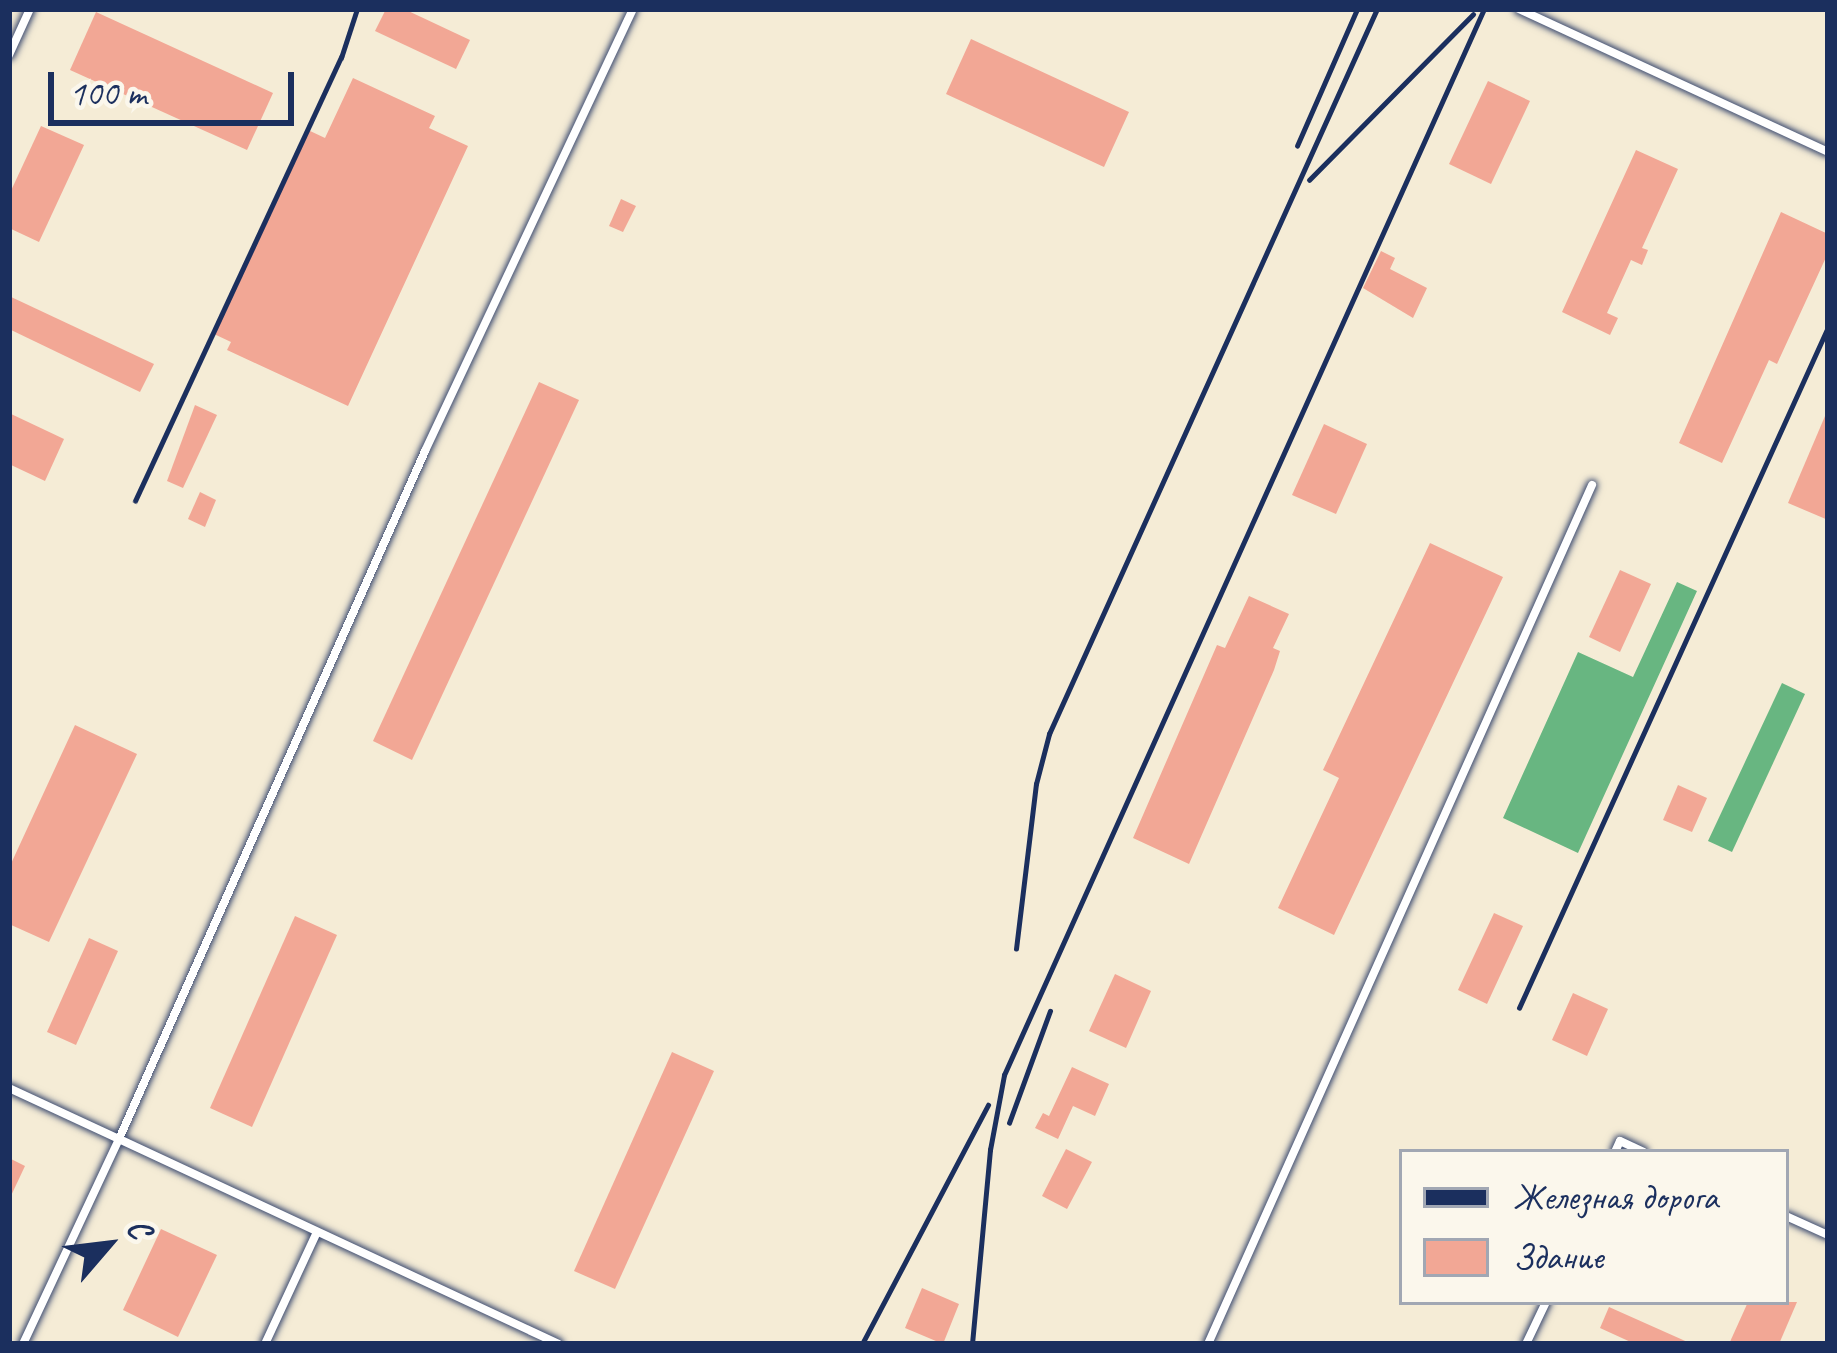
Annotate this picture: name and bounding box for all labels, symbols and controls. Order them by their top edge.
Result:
scale bar [54,48,300,122]
text: 100 m [69,70,146,116]
legend [1399,1149,1789,1305]
text: Железная дорога [1513,1174,1718,1220]
north arrow [48,1185,168,1305]
text: С [117,1211,162,1245]
text: Здание [1513,1234,1603,1280]

